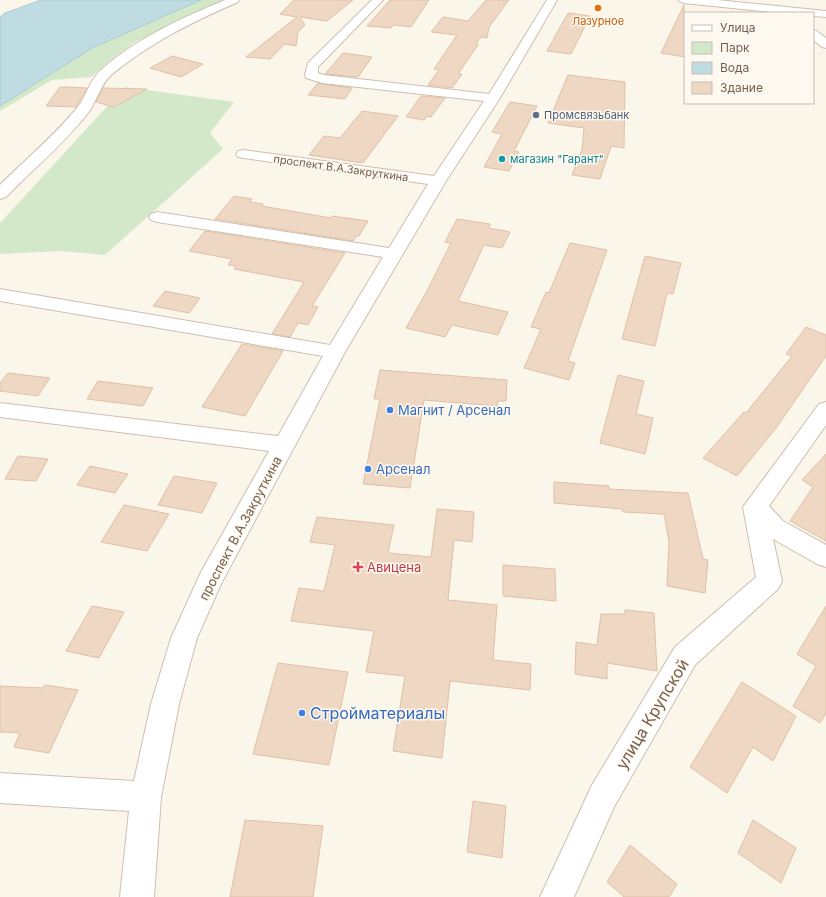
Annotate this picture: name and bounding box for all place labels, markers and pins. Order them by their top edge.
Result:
marker: Лазурное [593,3,603,13]
place label: Лазурное [572,14,624,28]
place label: Промсвязьбанк [544,108,629,122]
marker: Промсвязьбанк [531,110,541,120]
place label: магазин "Гарант" [510,152,604,166]
marker: магазин "Гарант" [497,154,507,164]
place label: Магнит / Арсенал [398,402,511,418]
marker: Магнит / Арсенал [385,405,395,415]
place label: Арсенал [376,461,430,477]
marker: Арсенал [363,464,373,474]
place label: Авицена [367,559,421,575]
marker: Авицена [352,561,364,573]
place label: Стройматериалы [310,703,445,723]
marker: Стройматериалы [297,708,307,718]

